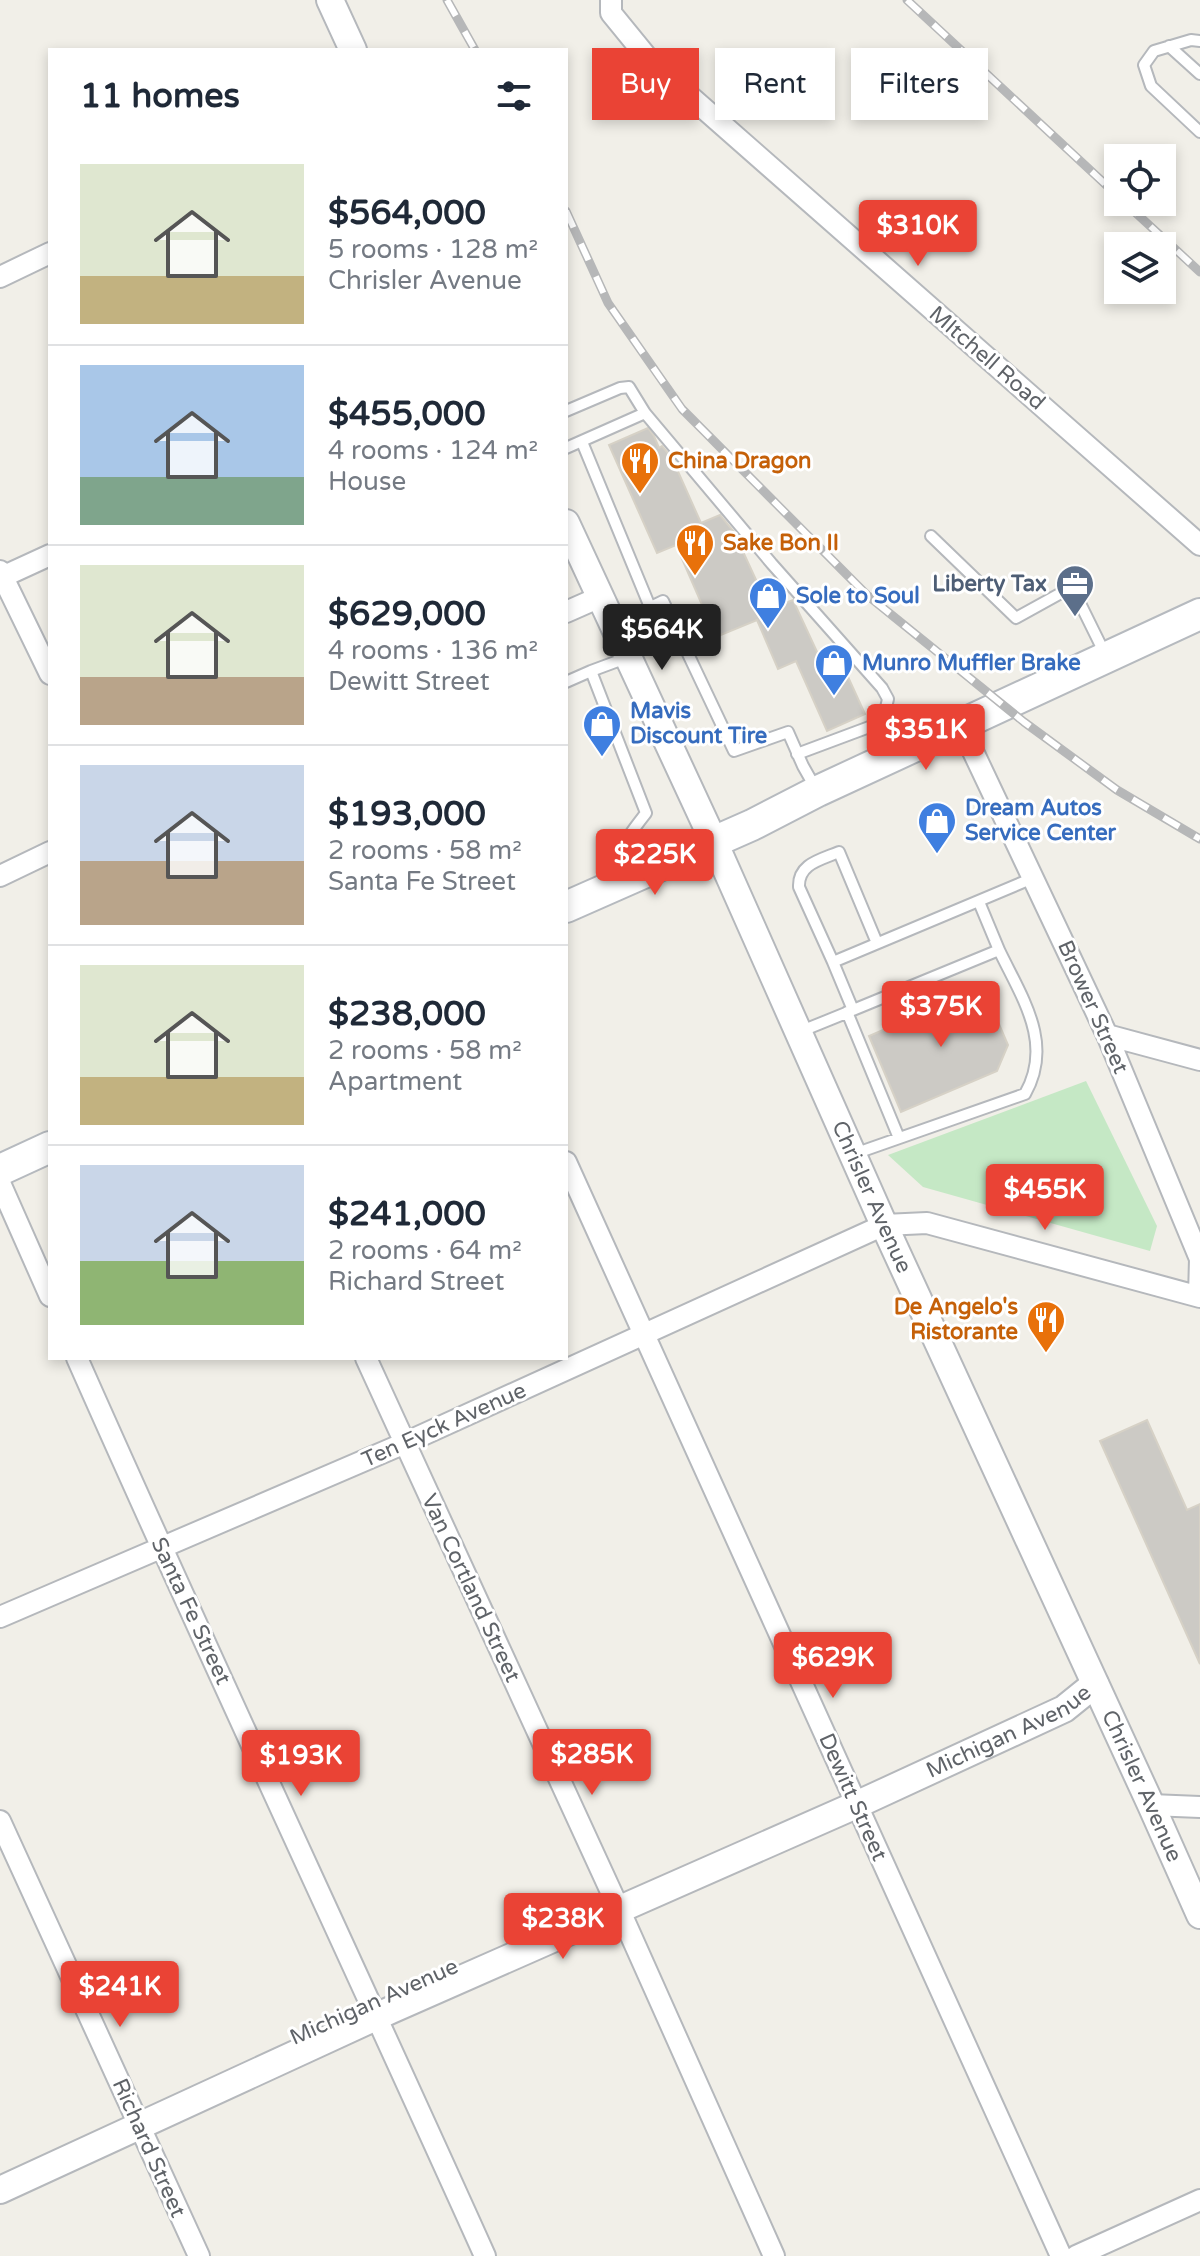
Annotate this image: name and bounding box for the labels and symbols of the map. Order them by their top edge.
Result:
pin: $310K [862,200,974,268]
street label: MItchell Road [924,301,1050,415]
restaurant icon: China Dragon [619,440,661,495]
place label: China Dragon [668,448,811,474]
restaurant icon: Sake Bon II [674,522,716,577]
place label: Sake Bon II [723,530,839,556]
office icon: Liberty Tax [1054,563,1096,618]
place label: Liberty Tax [932,571,1047,597]
shop icon: Sole to Soul [747,575,789,630]
place label: Sole to Soul [796,583,920,609]
pin: $564K [606,604,718,672]
shop icon: Munro Muffler Brake [813,642,855,697]
place label: Munro Muffler Brake [862,650,1081,676]
place label: Mavis Discount Tire [630,698,767,749]
shop icon: Mavis Discount Tire [581,703,623,758]
pin: $351K [870,704,982,772]
place label: Dream Autos Service Center [965,795,1117,846]
shop icon: Dream Autos Service Center [916,800,958,855]
pin: $225K [599,829,711,897]
street label: Brower Street [1052,936,1134,1078]
pin: $375K [885,981,997,1049]
street label: Chrisler Avenue [826,1117,917,1277]
pin: $455K [989,1164,1101,1232]
place label: De Angelo's Ristorante [894,1294,1018,1345]
restaurant icon: De Angelo's Ristorante [1025,1299,1067,1354]
street label: Ten Eyck Avenue [358,1377,530,1473]
street label: Van Cortland Street [416,1490,526,1686]
street label: Santa Fe Street [146,1533,236,1689]
pin: $629K [777,1632,889,1700]
street label: Michigan Avenue [922,1679,1096,1784]
street label: Chrisler Avenue [1096,1706,1188,1866]
pin: $285K [536,1729,648,1797]
street label: Dewitt Street [813,1729,893,1865]
pin: $193K [245,1730,357,1798]
pin: $238K [507,1893,619,1961]
street label: Michigan Avenue [286,1953,462,2051]
pin: $241K [64,1961,176,2029]
street label: Richard Street [107,2075,191,2221]

